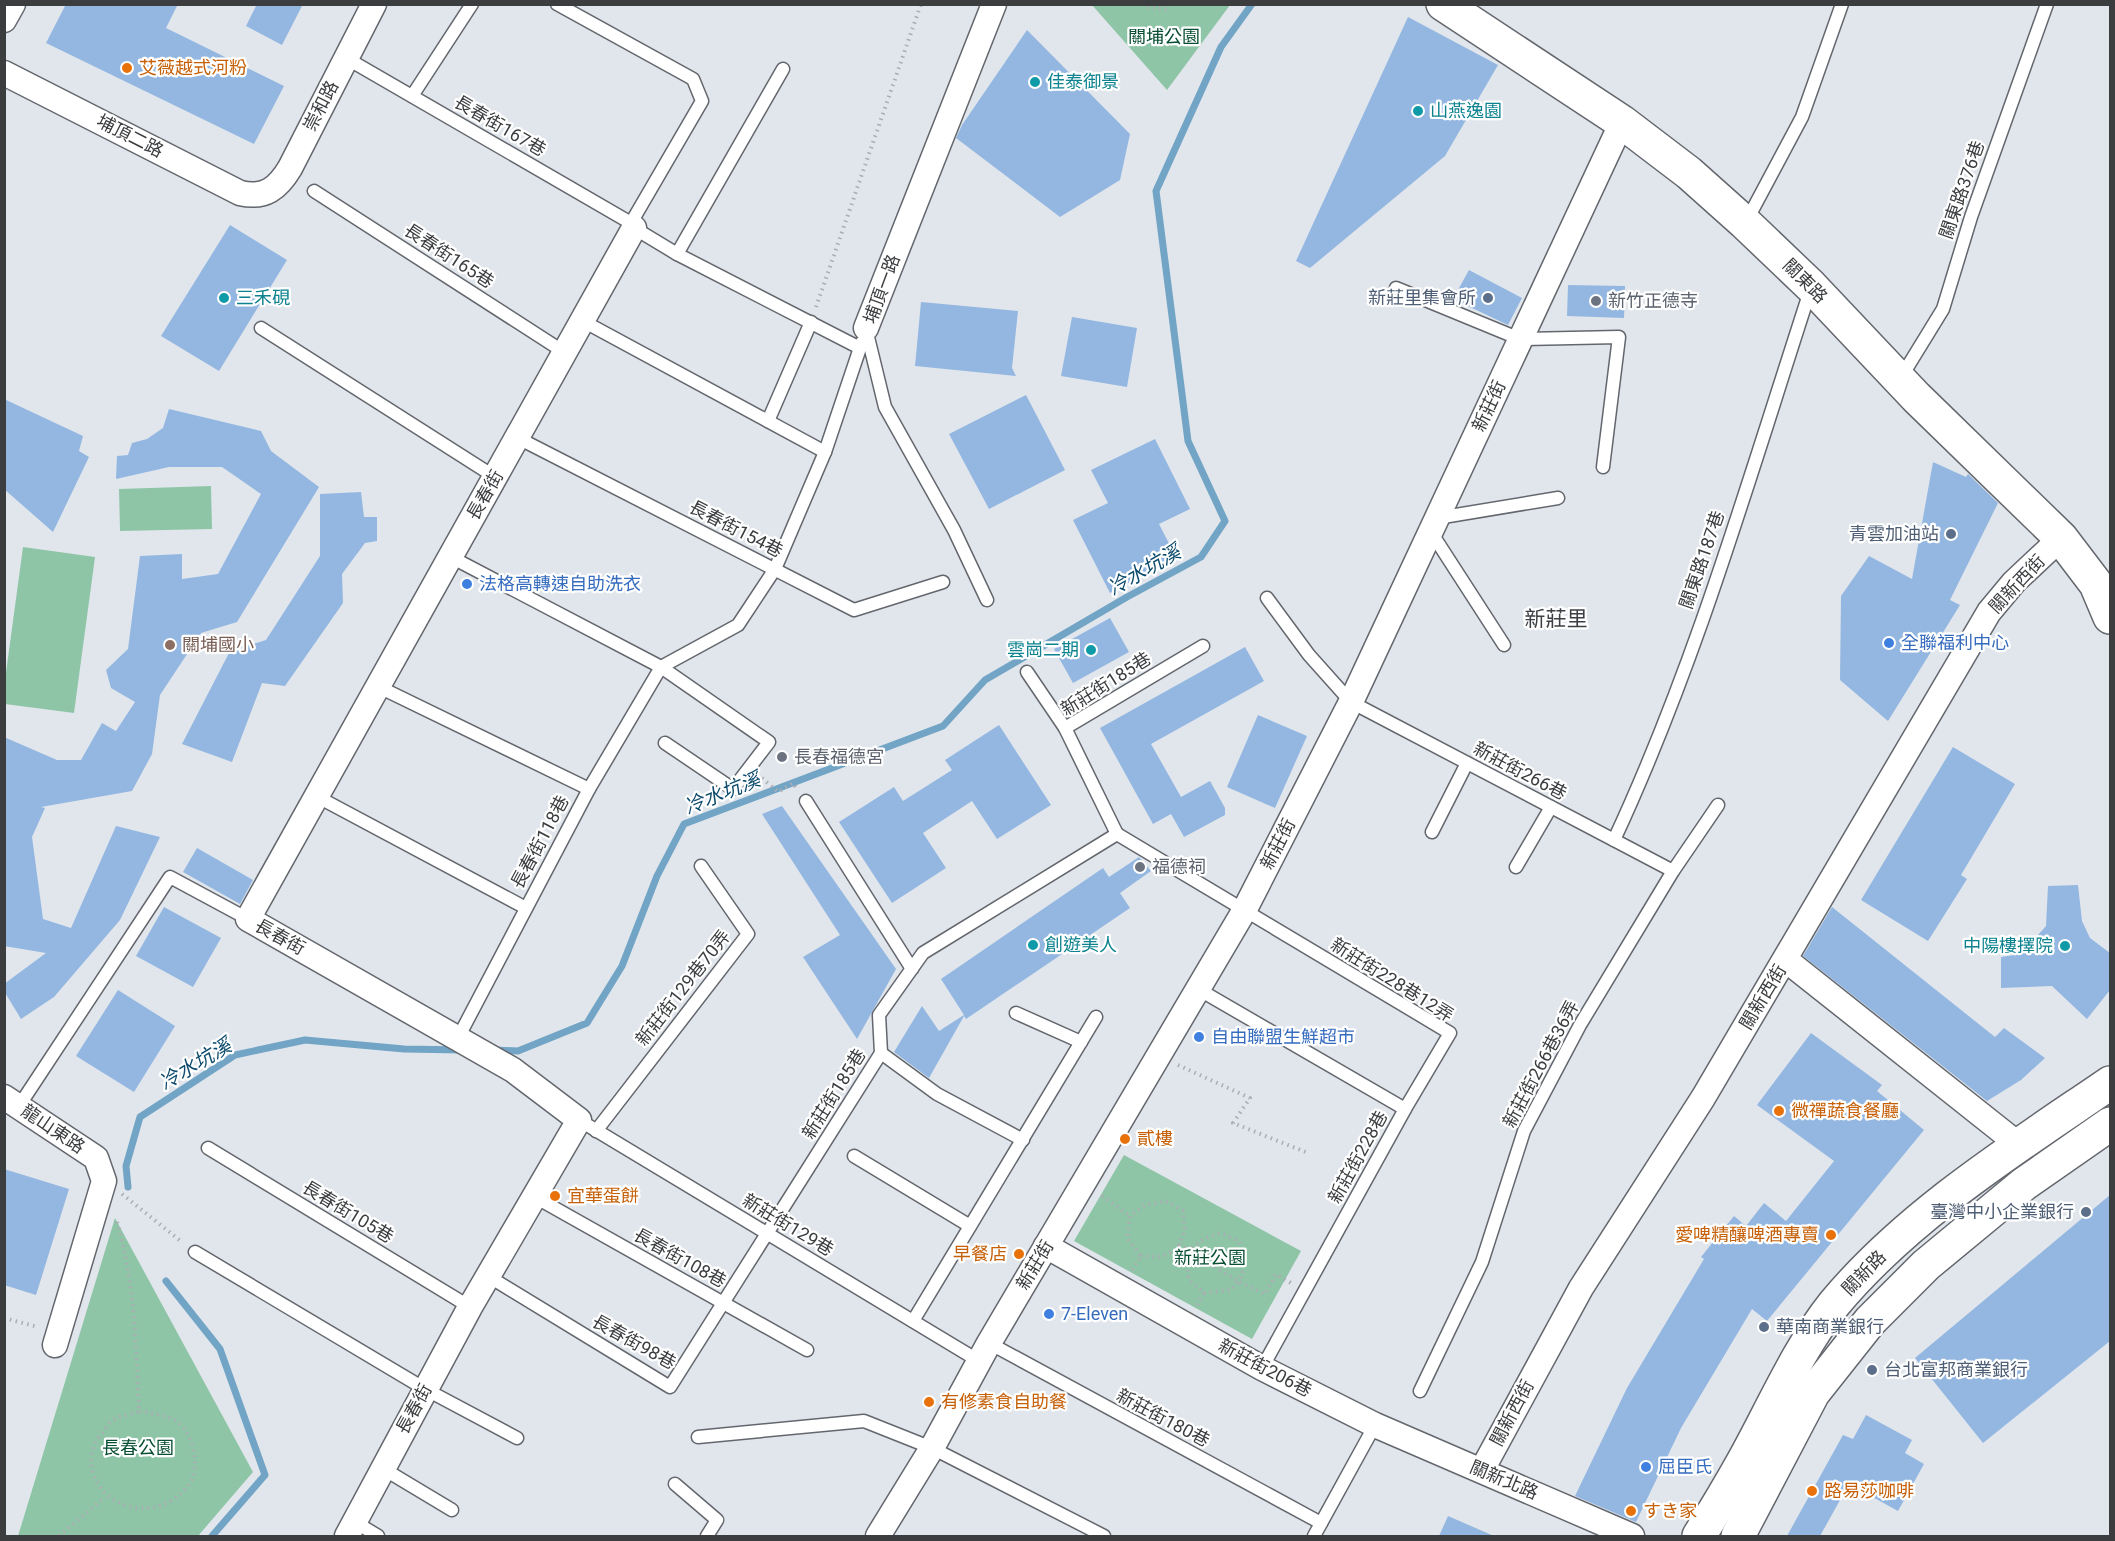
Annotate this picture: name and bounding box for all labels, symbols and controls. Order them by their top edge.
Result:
park label: 關埔公園 [1128,26,1200,47]
place label: 艾薇越式河粉 [139,57,247,78]
marker: 艾薇越式河粉 [120,61,134,75]
place label: 佳泰御景 [1047,71,1119,92]
marker: 佳泰御景 [1028,75,1042,89]
street label: 崇和路 [299,77,342,135]
street label: 長春街167巷 [451,91,550,160]
place label: 山燕逸園 [1430,100,1502,121]
marker: 山燕逸園 [1411,104,1425,118]
street label: 埔頂二路 [93,110,167,161]
street label: 關東路376巷 [1935,138,1988,242]
street label: 長春街165巷 [401,219,498,292]
street label: 埔頂一路 [859,251,904,326]
street label: 關東路 [1779,254,1832,307]
place label: 三禾硯 [236,287,290,308]
place label: 新莊里集會所 [1368,287,1476,308]
place label: 新竹正德寺 [1608,290,1698,311]
marker: 三禾硯 [217,291,231,305]
marker: 新莊里集會所 [1481,291,1495,305]
marker: 新竹正德寺 [1589,294,1603,308]
street label: 新莊街 [1468,377,1509,435]
street label: 長春街 [462,466,507,523]
street label: 長春街154巷 [686,496,787,561]
street label: 關東路187巷 [1675,508,1728,612]
place label: 青雲加油站 [1849,523,1939,544]
marker: 青雲加油站 [1944,527,1958,541]
water label: 冷水坑溪 [1103,538,1187,600]
street label: 關新西街 [1984,550,2049,617]
place label: 法格高轉速自助洗衣 [479,573,641,594]
marker: 法格高轉速自助洗衣 [460,577,474,591]
district label: 新莊里 [1525,607,1588,631]
place label: 全聯福利中心 [1901,632,2009,653]
place label: 關埔國小 [182,634,254,655]
marker: 全聯福利中心 [1882,636,1896,650]
marker: 關埔國小 [163,638,177,652]
place label: 雲崗二期 [1007,639,1079,660]
marker: 雲崗二期 [1084,643,1098,657]
street label: 新莊街185巷 [1057,648,1155,720]
street label: 新莊街266巷 [1470,737,1570,804]
place label: 長春福德宮 [794,746,884,767]
marker: 長春福德宮 [775,750,789,764]
water label: 冷水坑溪 [680,766,766,819]
street label: 長春街118巷 [506,792,573,892]
street label: 新莊街 [1256,815,1299,873]
place label: 福德祠 [1152,856,1206,877]
marker: 福德祠 [1133,860,1147,874]
street label: 長春街 [252,914,309,959]
street label: 新莊街129巷70弄 [631,926,734,1050]
street label: 新莊街228巷12弄 [1327,933,1457,1026]
place label: 創遊美人 [1045,934,1117,955]
place label: 中陽樓擇院 [1963,935,2053,956]
marker: 創遊美人 [1026,938,1040,952]
marker: 中陽樓擇院 [2058,939,2072,953]
street label: 關新西街 [1735,960,1790,1033]
street label: 新莊街266巷36弄 [1498,997,1583,1131]
place label: 自由聯盟生鮮超市 [1211,1026,1355,1047]
marker: 自由聯盟生鮮超市 [1192,1030,1206,1044]
water label: 冷水坑溪 [155,1032,238,1095]
street label: 新莊街185巷 [798,1045,870,1143]
street label: 龍山東路 [18,1100,89,1157]
place label: 微禪蔬食餐廳 [1791,1100,1899,1121]
marker: 微禪蔬食餐廳 [1772,1104,1786,1118]
street label: 新莊街228巷 [1324,1107,1392,1207]
place label: 貳樓 [1137,1128,1173,1149]
marker: 貳樓 [1118,1132,1132,1146]
street label: 長春街105巷 [299,1176,398,1247]
place label: 宜華蛋餅 [567,1185,639,1206]
marker: 宜華蛋餅 [548,1189,562,1203]
street label: 新莊街129巷 [739,1189,838,1260]
place label: 臺灣中小企業銀行 [1930,1201,2074,1222]
marker: 臺灣中小企業銀行 [2079,1205,2093,1219]
street label: 長春街108巷 [630,1224,730,1292]
place label: 愛啤精釀啤酒專賣 [1675,1224,1819,1245]
marker: 愛啤精釀啤酒專賣 [1824,1228,1838,1242]
street label: 新莊街 [1012,1236,1057,1293]
place label: 早餐店 [953,1243,1007,1264]
street label: 關新路 [1837,1246,1890,1299]
marker: 早餐店 [1012,1247,1026,1261]
park label: 新莊公園 [1174,1247,1246,1268]
place label: 7-Eleven [1061,1303,1128,1324]
marker: 7-Eleven [1042,1307,1056,1321]
street label: 長春街98巷 [589,1310,680,1373]
place label: 華南商業銀行 [1776,1316,1884,1337]
marker: 華南商業銀行 [1757,1320,1771,1334]
street label: 新莊街206巷 [1215,1334,1315,1401]
place label: 台北富邦商業銀行 [1884,1359,2028,1380]
marker: 台北富邦商業銀行 [1865,1363,1879,1377]
street label: 關新西街 [1485,1376,1538,1449]
street label: 長春街 [391,1380,436,1437]
street label: 新莊街180巷 [1113,1384,1213,1451]
place label: 有修素食自助餐 [941,1391,1067,1412]
marker: 有修素食自助餐 [922,1395,936,1409]
park label: 長春公園 [102,1437,174,1458]
street label: 關新北路 [1467,1456,1541,1503]
place label: 屈臣氏 [1658,1456,1712,1477]
marker: 屈臣氏 [1639,1460,1653,1474]
place label: 路易莎咖啡 [1824,1480,1914,1501]
marker: 路易莎咖啡 [1805,1484,1819,1498]
place label: すき家 [1643,1500,1697,1521]
marker: すき家 [1624,1504,1638,1518]

